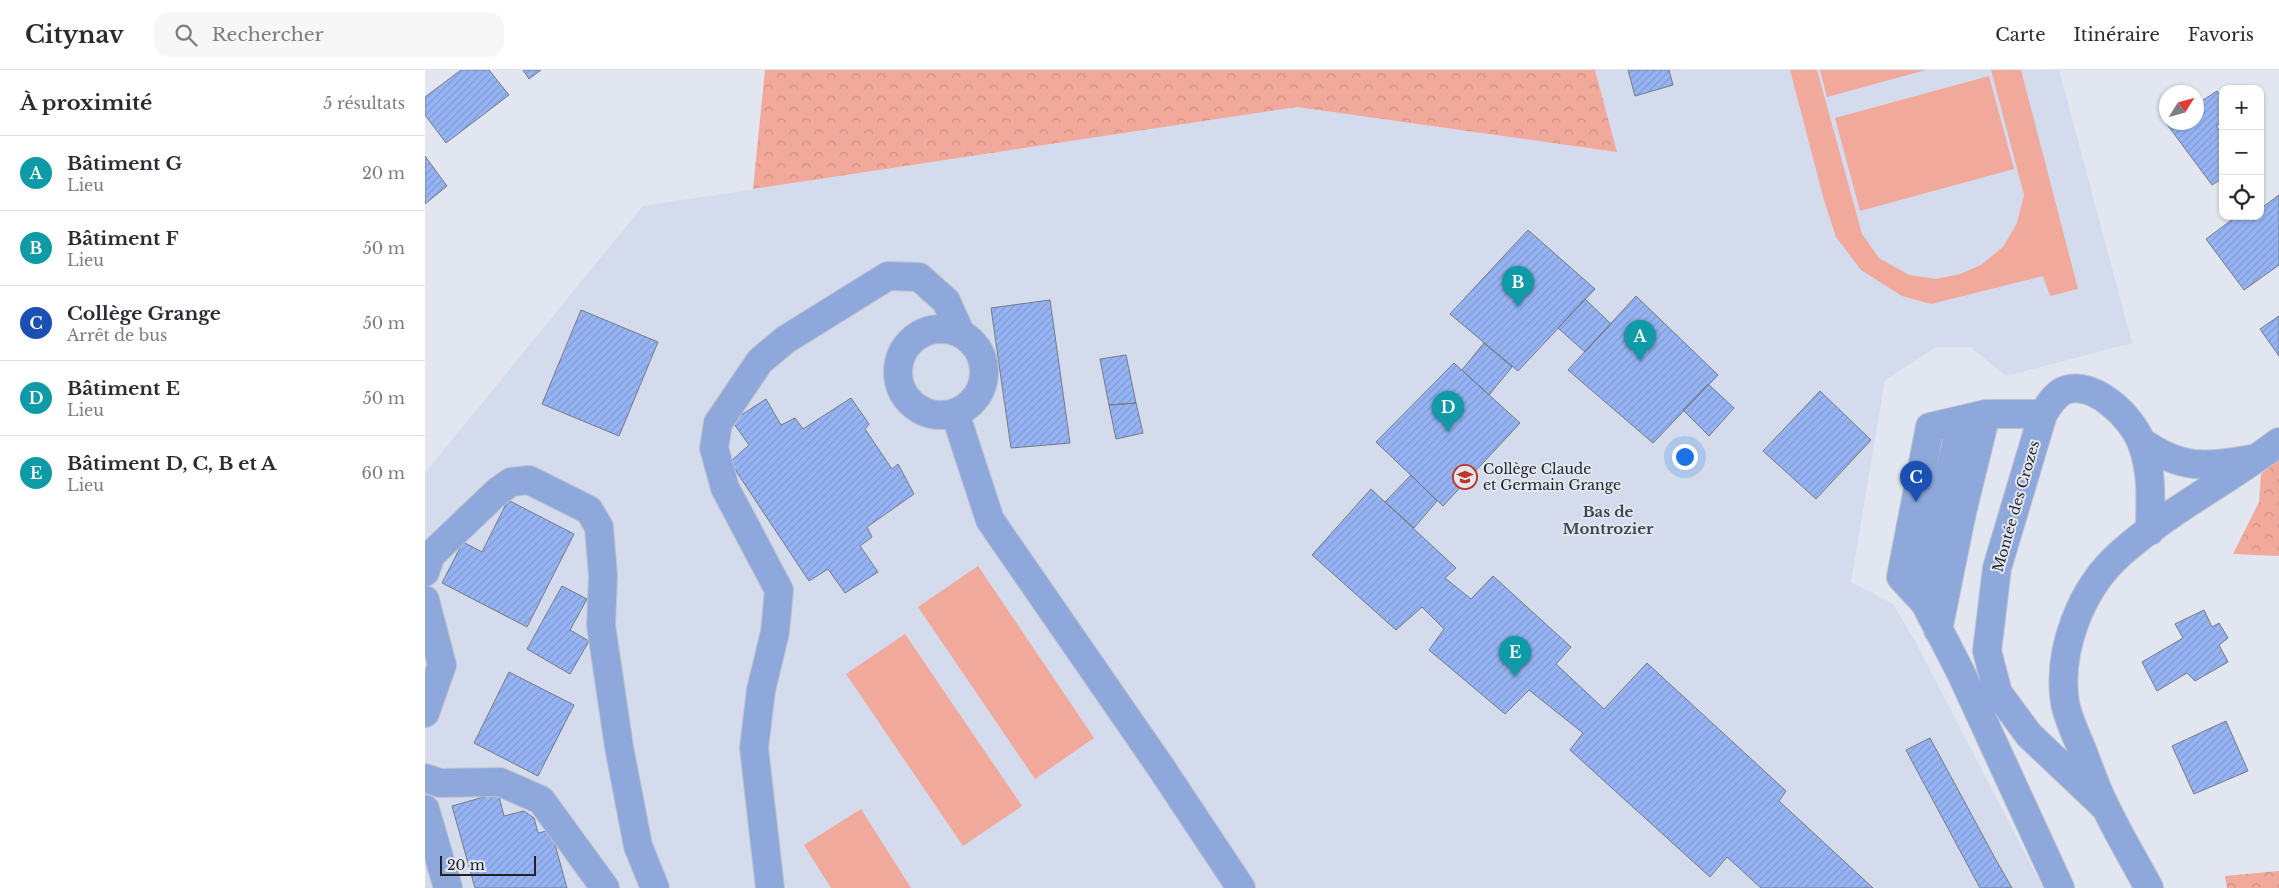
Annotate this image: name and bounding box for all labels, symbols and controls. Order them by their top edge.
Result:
search box [154,12,504,57]
text: Citynav [25,20,124,49]
icon: search [172,21,200,49]
text: Rechercher [212,23,324,46]
text: Carte [1995,24,2045,46]
text: Itinéraire [2073,24,2160,46]
text: Favoris [2188,24,2254,46]
north arrow [2159,85,2204,130]
map controls [2219,85,2264,220]
button: + [2219,85,2264,130]
text: À proximité [20,90,152,116]
text: 5 résultats [323,93,405,113]
button: − [2219,130,2264,175]
text: Bâtiment G [67,152,182,175]
text: A [30,163,42,183]
text: 20 m [362,163,405,183]
text: Lieu [67,175,104,195]
button: locate [2219,175,2264,220]
text: Bâtiment F [67,227,179,250]
text: B [30,238,42,258]
text: 50 m [363,238,405,258]
text: Lieu [67,250,104,270]
pin: B [1502,266,1534,307]
text: Collège Grange [67,302,221,325]
text: C [29,313,43,333]
text: 50 m [363,313,405,333]
pin: A [1624,320,1656,361]
text: Arrêt de bus [67,325,167,345]
text: Bâtiment E [67,377,180,400]
text: D [29,388,43,408]
text: 50 m [363,388,405,408]
pin: D [1432,391,1464,432]
text: Lieu [67,400,104,420]
street label: Montée des Crozes [1989,438,2043,574]
your location [1672,444,1698,470]
text: Bâtiment D, C, B et A [67,452,276,475]
place label: Collège Claude et Germain Grange [1483,460,1621,494]
pin: C [1900,461,1932,502]
text: E [30,463,42,483]
text: 60 m [362,463,405,483]
school or university icon: Collège Claude et Germain Grange [1452,464,1478,490]
text: Lieu [67,475,104,495]
district label: Bas de Montrozier [1563,502,1654,538]
pin: E [1499,636,1531,677]
scale bar [440,853,536,876]
text: 20 m [447,856,485,874]

